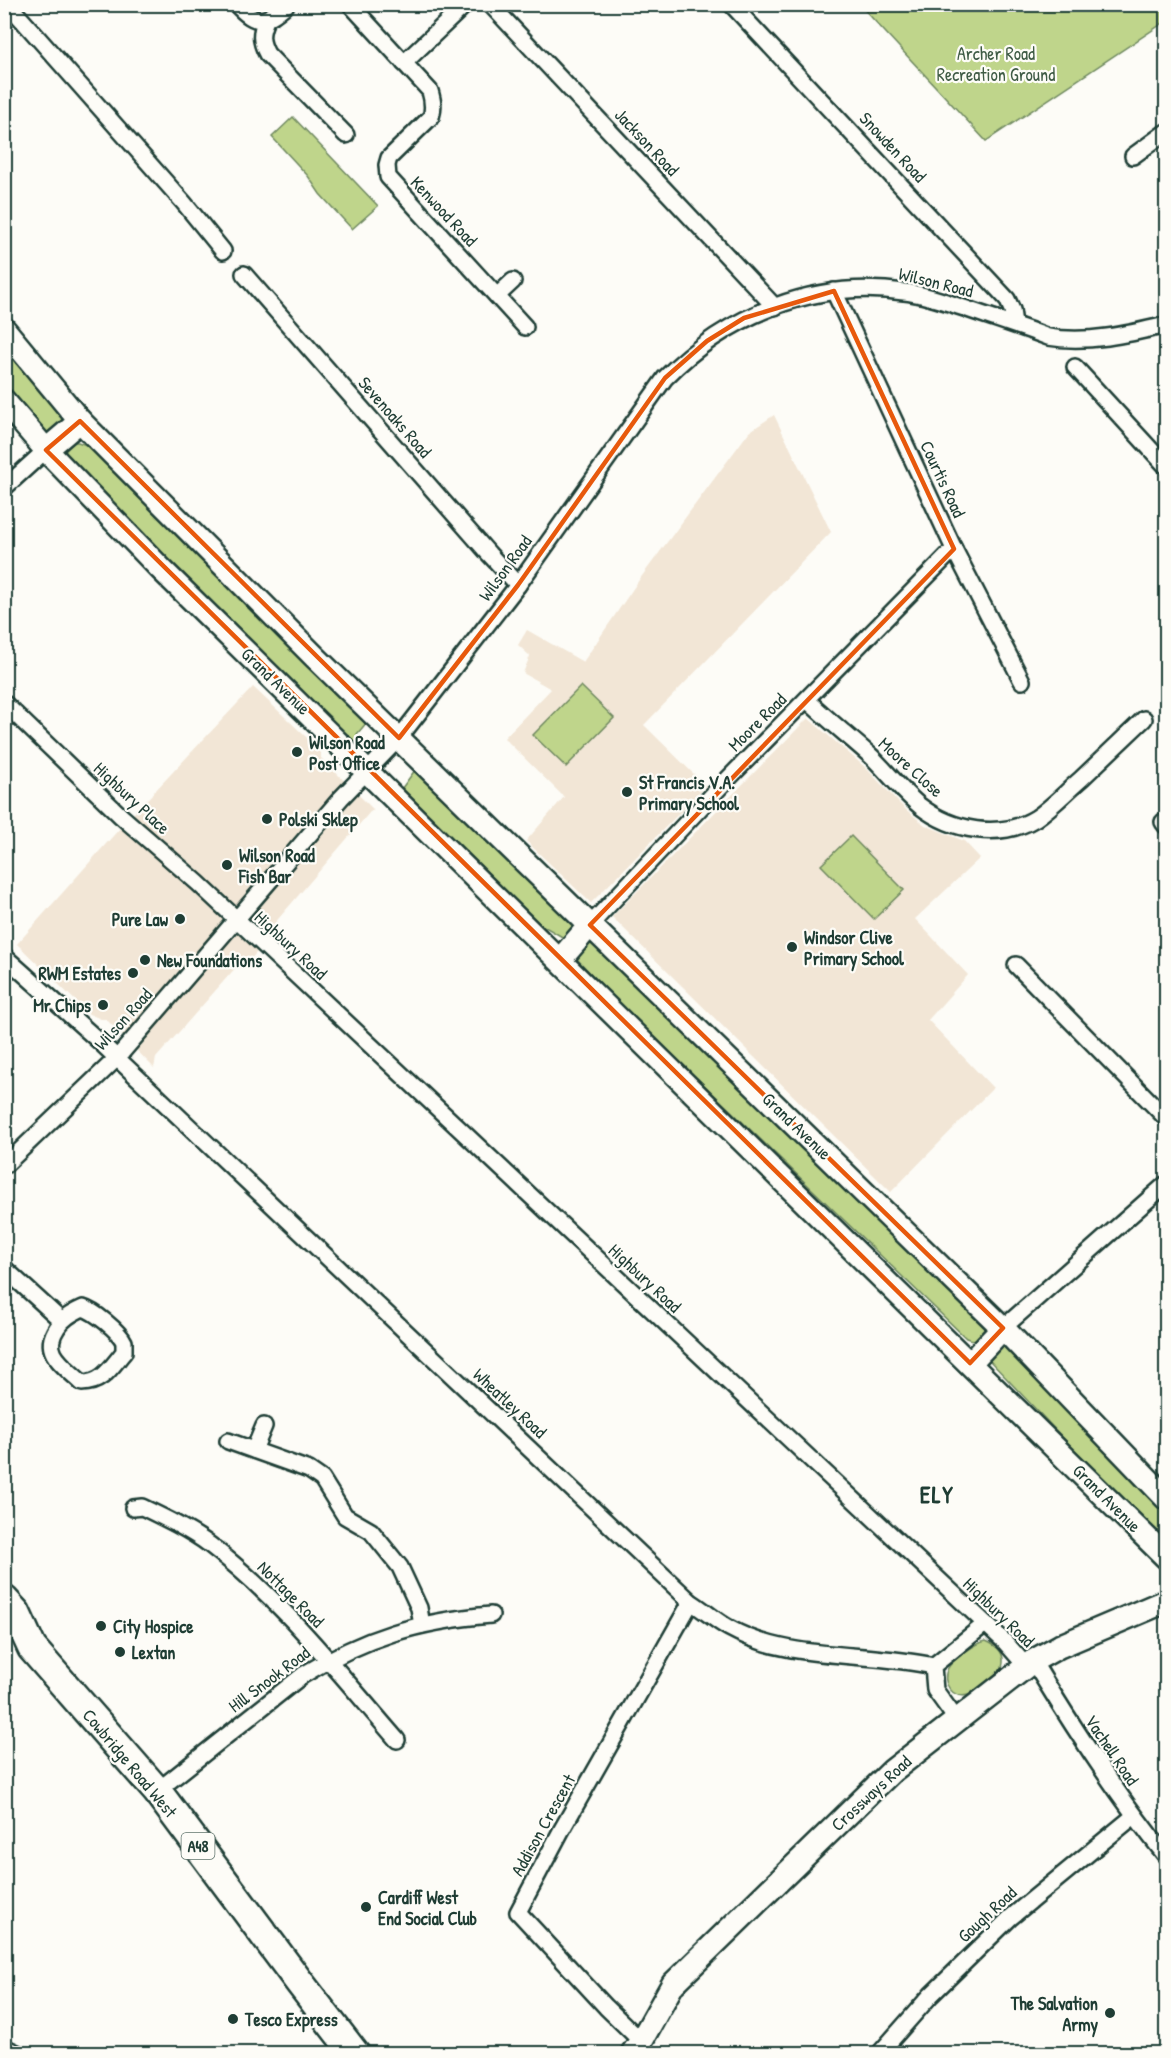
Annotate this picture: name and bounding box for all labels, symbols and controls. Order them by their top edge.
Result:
park label: Archer Road Recreation Ground [937,41,1055,87]
street label: Jackson Road [609,103,685,181]
street label: Snowden Road [854,106,932,188]
street label: Kenwood Road [405,170,483,252]
street label: Wilson Road [896,261,976,303]
street label: Sevenoaks Road [353,371,437,463]
street label: Courtis Road [914,437,972,521]
street label: Wilson Road [473,530,537,606]
street label: Grand Avenue [236,642,316,720]
street label: Moore Road [722,687,792,757]
place label: Wilson Road Post Office [309,730,385,776]
street label: Moore Close [873,731,949,803]
marker: Wilson Road Post Office [290,745,304,759]
street label: Highbury Place [88,756,176,840]
place label: St Francis V.A. Primary School [639,770,740,817]
marker: St Francis V.A. Primary School [620,785,634,799]
place label: Polski Sklep [279,807,358,833]
marker: Polski Sklep [260,812,274,826]
place label: Wilson Road Fish Bar [238,843,315,889]
marker: Wilson Road Fish Bar [220,858,234,872]
street label: Highbury Road [249,905,333,985]
place label: Pure Law [112,907,169,932]
marker: Pure Law [173,912,187,926]
place label: Windsor Clive Primary School [804,925,905,972]
marker: Windsor Clive Primary School [785,940,799,954]
place label: New Foundations [157,948,262,973]
marker: New Foundations [138,953,152,967]
place label: RWM Estates [38,961,121,986]
marker: RWM Estates [126,966,140,980]
street label: Wilson Road [88,982,158,1056]
place label: Mr Chips [33,993,91,1019]
marker: Mr Chips [96,998,110,1012]
street label: Grand Avenue [757,1087,837,1165]
street label: Highbury Road [603,1238,687,1318]
street label: Wheatley Road [468,1362,552,1444]
street label: Grand Avenue [1067,1458,1147,1538]
district label: ELY [920,1478,954,1510]
street label: Nottage Road [252,1555,330,1633]
street label: Highbury Road [958,1571,1040,1653]
place label: City Hospice [113,1614,194,1640]
marker: City Hospice [94,1619,108,1633]
place label: Lextan [132,1640,175,1665]
street label: Hill Snook Road [223,1640,315,1718]
marker: Lextan [113,1645,127,1659]
street label: Cowbridge Road West [77,1703,184,1823]
street label: Vachell Road [1079,1710,1145,1790]
street label: Crossways Road [825,1749,917,1837]
street label: Addison Crescent [505,1769,582,1880]
road number: A48 [182,1833,214,1859]
street label: Gough Road [952,1880,1022,1948]
place label: Cardiff West End Social Club [378,1885,478,1931]
marker: Cardiff West End Social Club [359,1900,373,1914]
place label: The Salvation Army [1010,1991,1098,2038]
marker: The Salvation Army [1103,2006,1117,2020]
place label: Tesco Express [244,2007,338,2033]
marker: Tesco Express [226,2012,240,2026]

